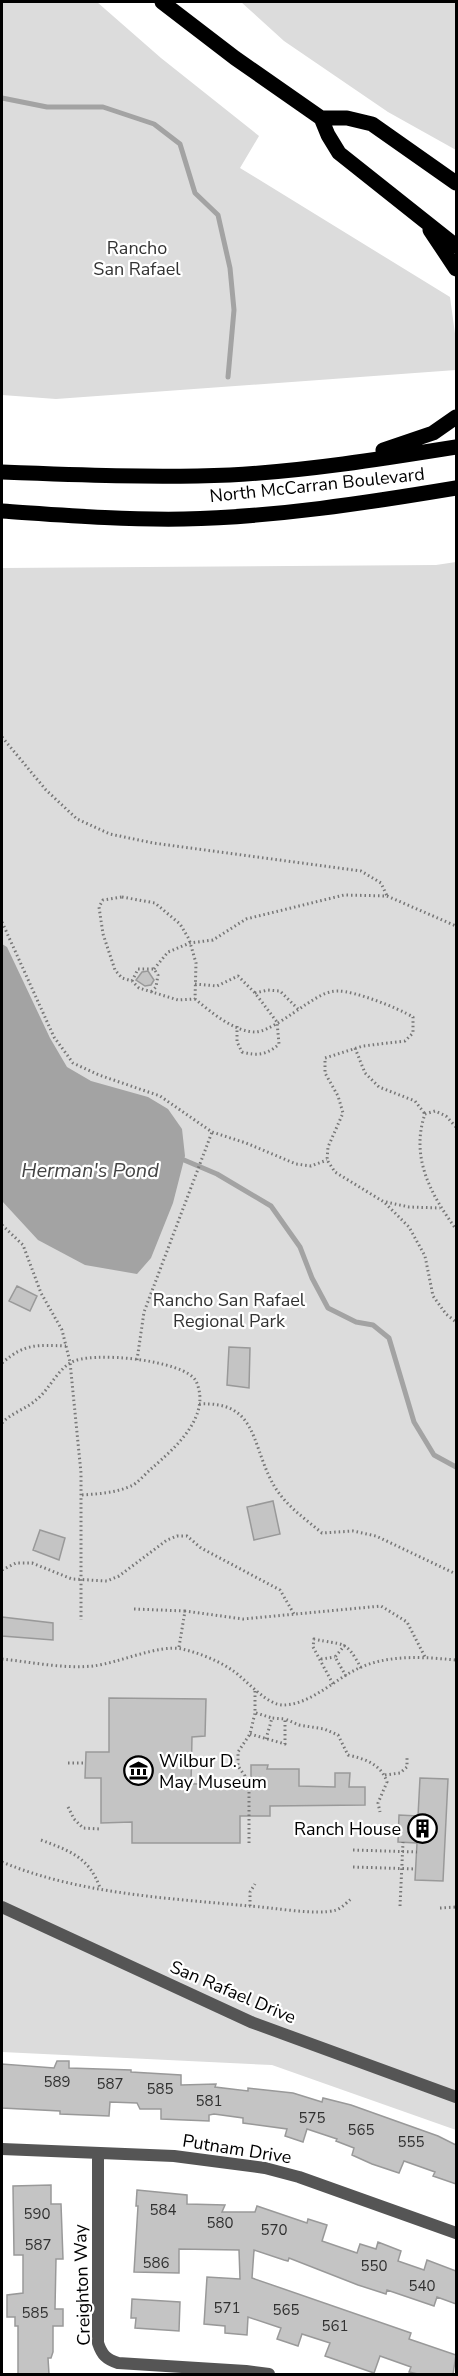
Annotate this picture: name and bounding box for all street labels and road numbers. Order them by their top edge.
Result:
street label: North McCarran Boulevard [208,462,426,508]
street label: San Rafael Drive [166,1955,300,2029]
street label: Putnam Drive [181,2129,293,2169]
street label: Creighton Way [68,2223,96,2346]

